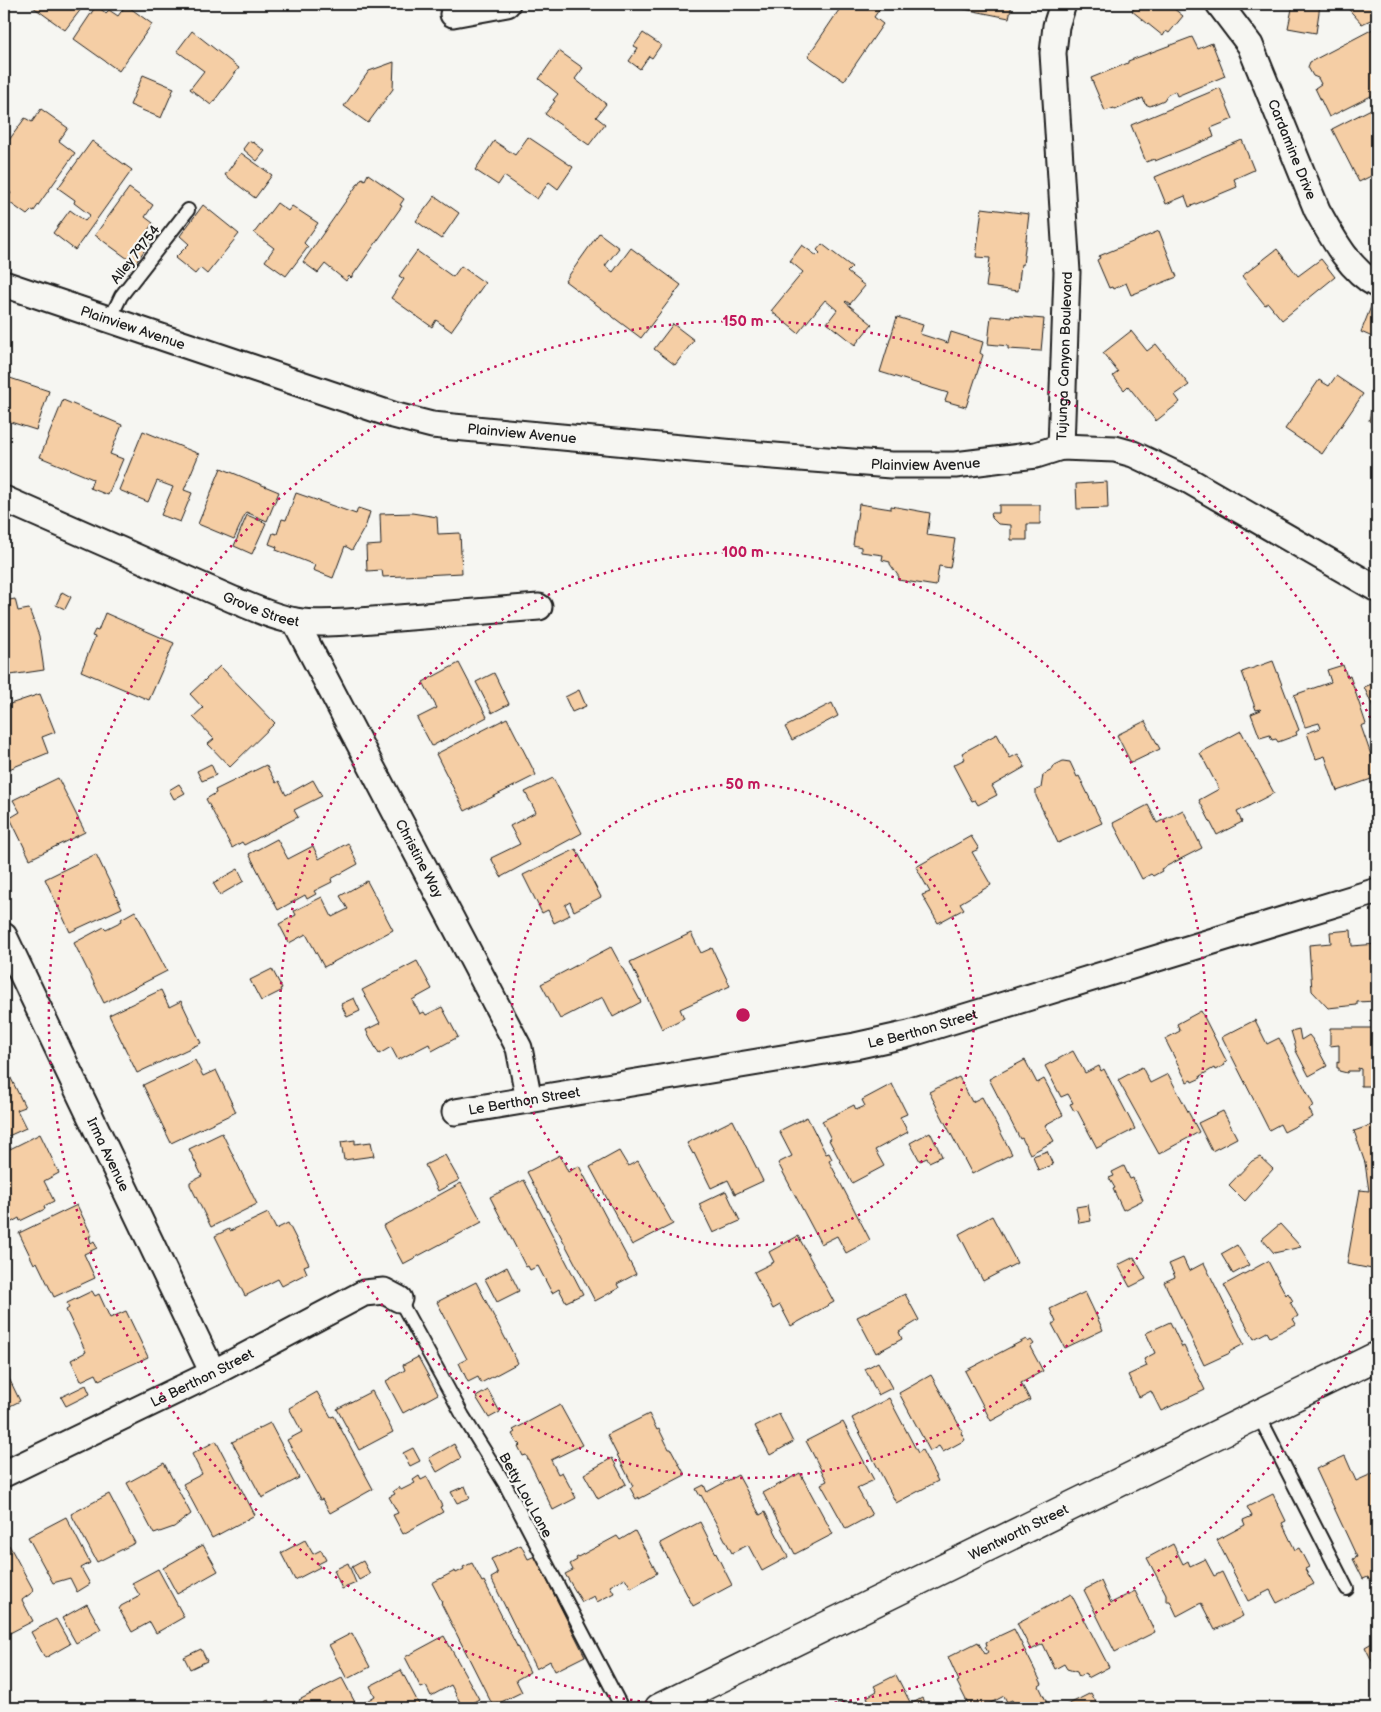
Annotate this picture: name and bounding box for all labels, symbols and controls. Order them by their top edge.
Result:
street label: Cardamine Drive [1264,97,1320,202]
street label: Alley 79754 [107,221,164,287]
street label: Tujunga Canyon Boulevard [1053,271,1076,441]
street label: Plainview Avenue [78,302,187,353]
text: 150 m [722,312,764,331]
street label: Plainview Avenue [467,420,577,447]
street label: Plainview Avenue [870,454,981,474]
text: 100 m [722,543,764,562]
street label: Grove Street [220,588,301,631]
text: 50 m [726,775,761,794]
street label: Christine Way [391,816,447,901]
street label: Le Berthon Street [866,1005,980,1052]
centre of rings [734,1006,752,1024]
street label: Le Berthon Street [467,1083,582,1119]
street label: Irma Avenue [83,1115,133,1194]
street label: Le Berthon Street [148,1345,257,1411]
street label: Betty Lou Lane [495,1450,556,1541]
street label: Wentworth Street [966,1500,1072,1564]

